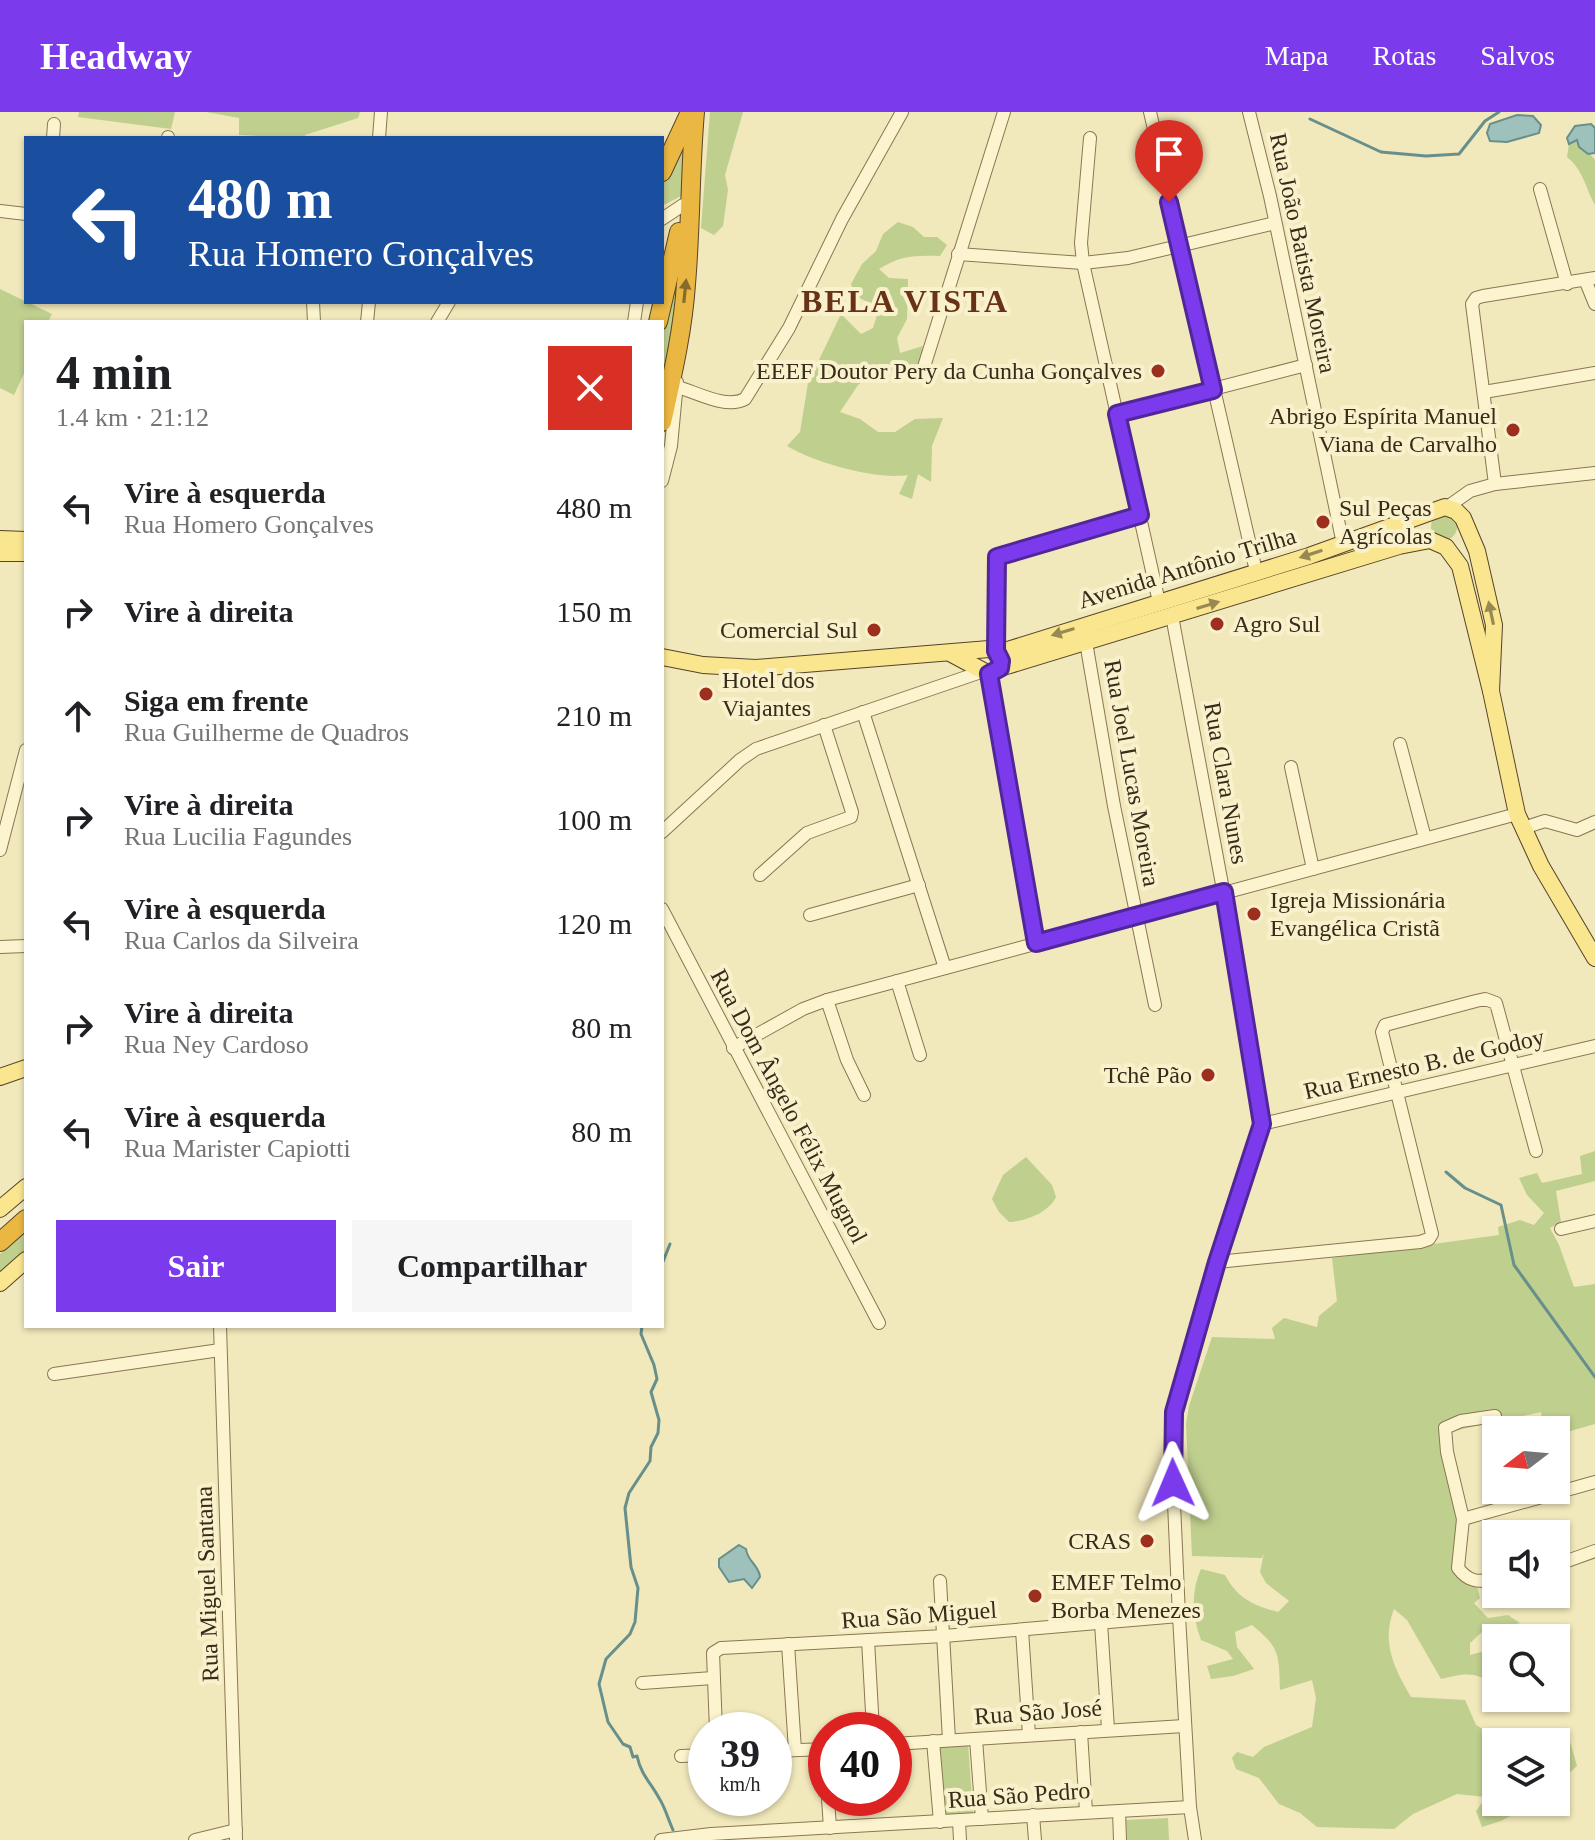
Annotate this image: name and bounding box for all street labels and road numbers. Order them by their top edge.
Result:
street label: Rua João Batista Moreira [1265,131,1341,376]
street label: Avenida Antônio Trilha [1075,522,1299,614]
street label: Rua Joel Lucas Moreira [1099,658,1165,889]
street label: Rua Clara Nunes [1199,700,1253,866]
street label: Rua Dom Ângelo Félix Mugnol [706,965,873,1248]
street label: Rua Ernesto B. de Godoy [1301,1024,1547,1104]
street label: Rua Miguel Santana [191,1485,223,1682]
street label: Rua São Miguel [840,1597,998,1633]
street label: Rua São José [973,1695,1103,1729]
street label: Rua São Pedro [947,1777,1091,1813]

